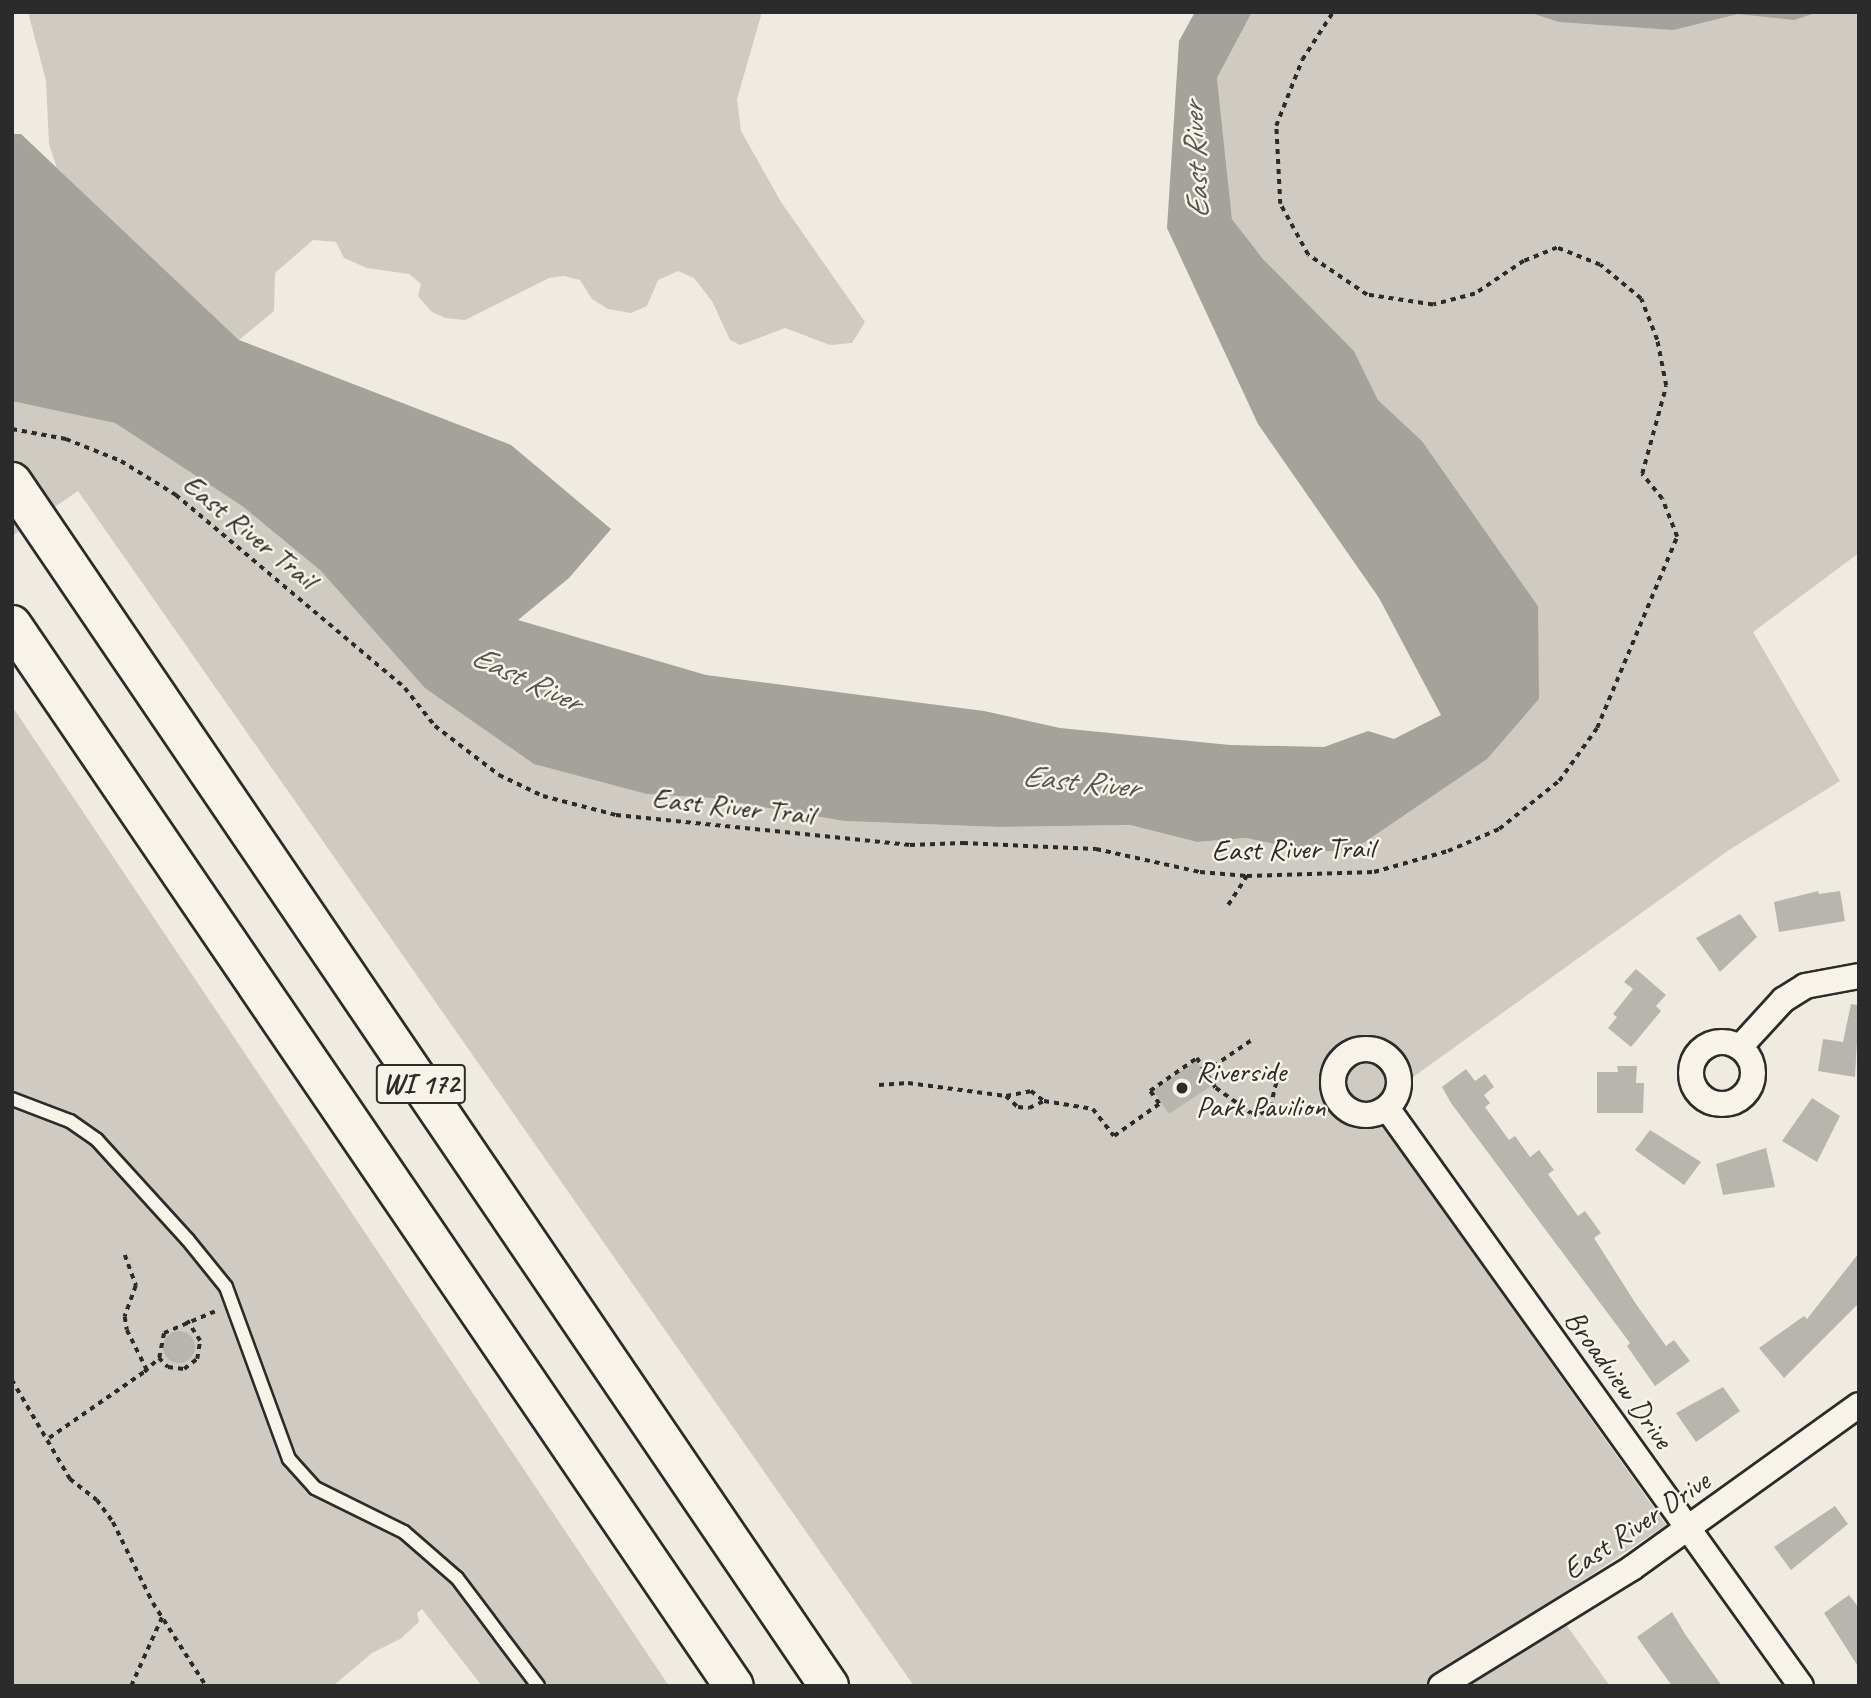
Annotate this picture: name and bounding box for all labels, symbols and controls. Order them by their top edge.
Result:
water label: East River [1174,102,1218,220]
street label: East River Trail [176,466,324,596]
water label: East River [465,637,587,721]
water label: East River [1020,757,1140,807]
street label: East River Trail [651,780,815,832]
street label: East River Trail [1212,830,1374,868]
place label: Riverside Park Pavilion [1196,1053,1326,1124]
road number: WI 172 [376,1060,466,1108]
marker: Riverside Park Pavilion [1174,1080,1190,1096]
street label: Broadview Drive [1557,1303,1681,1455]
street label: East River Drive [1555,1463,1717,1587]

